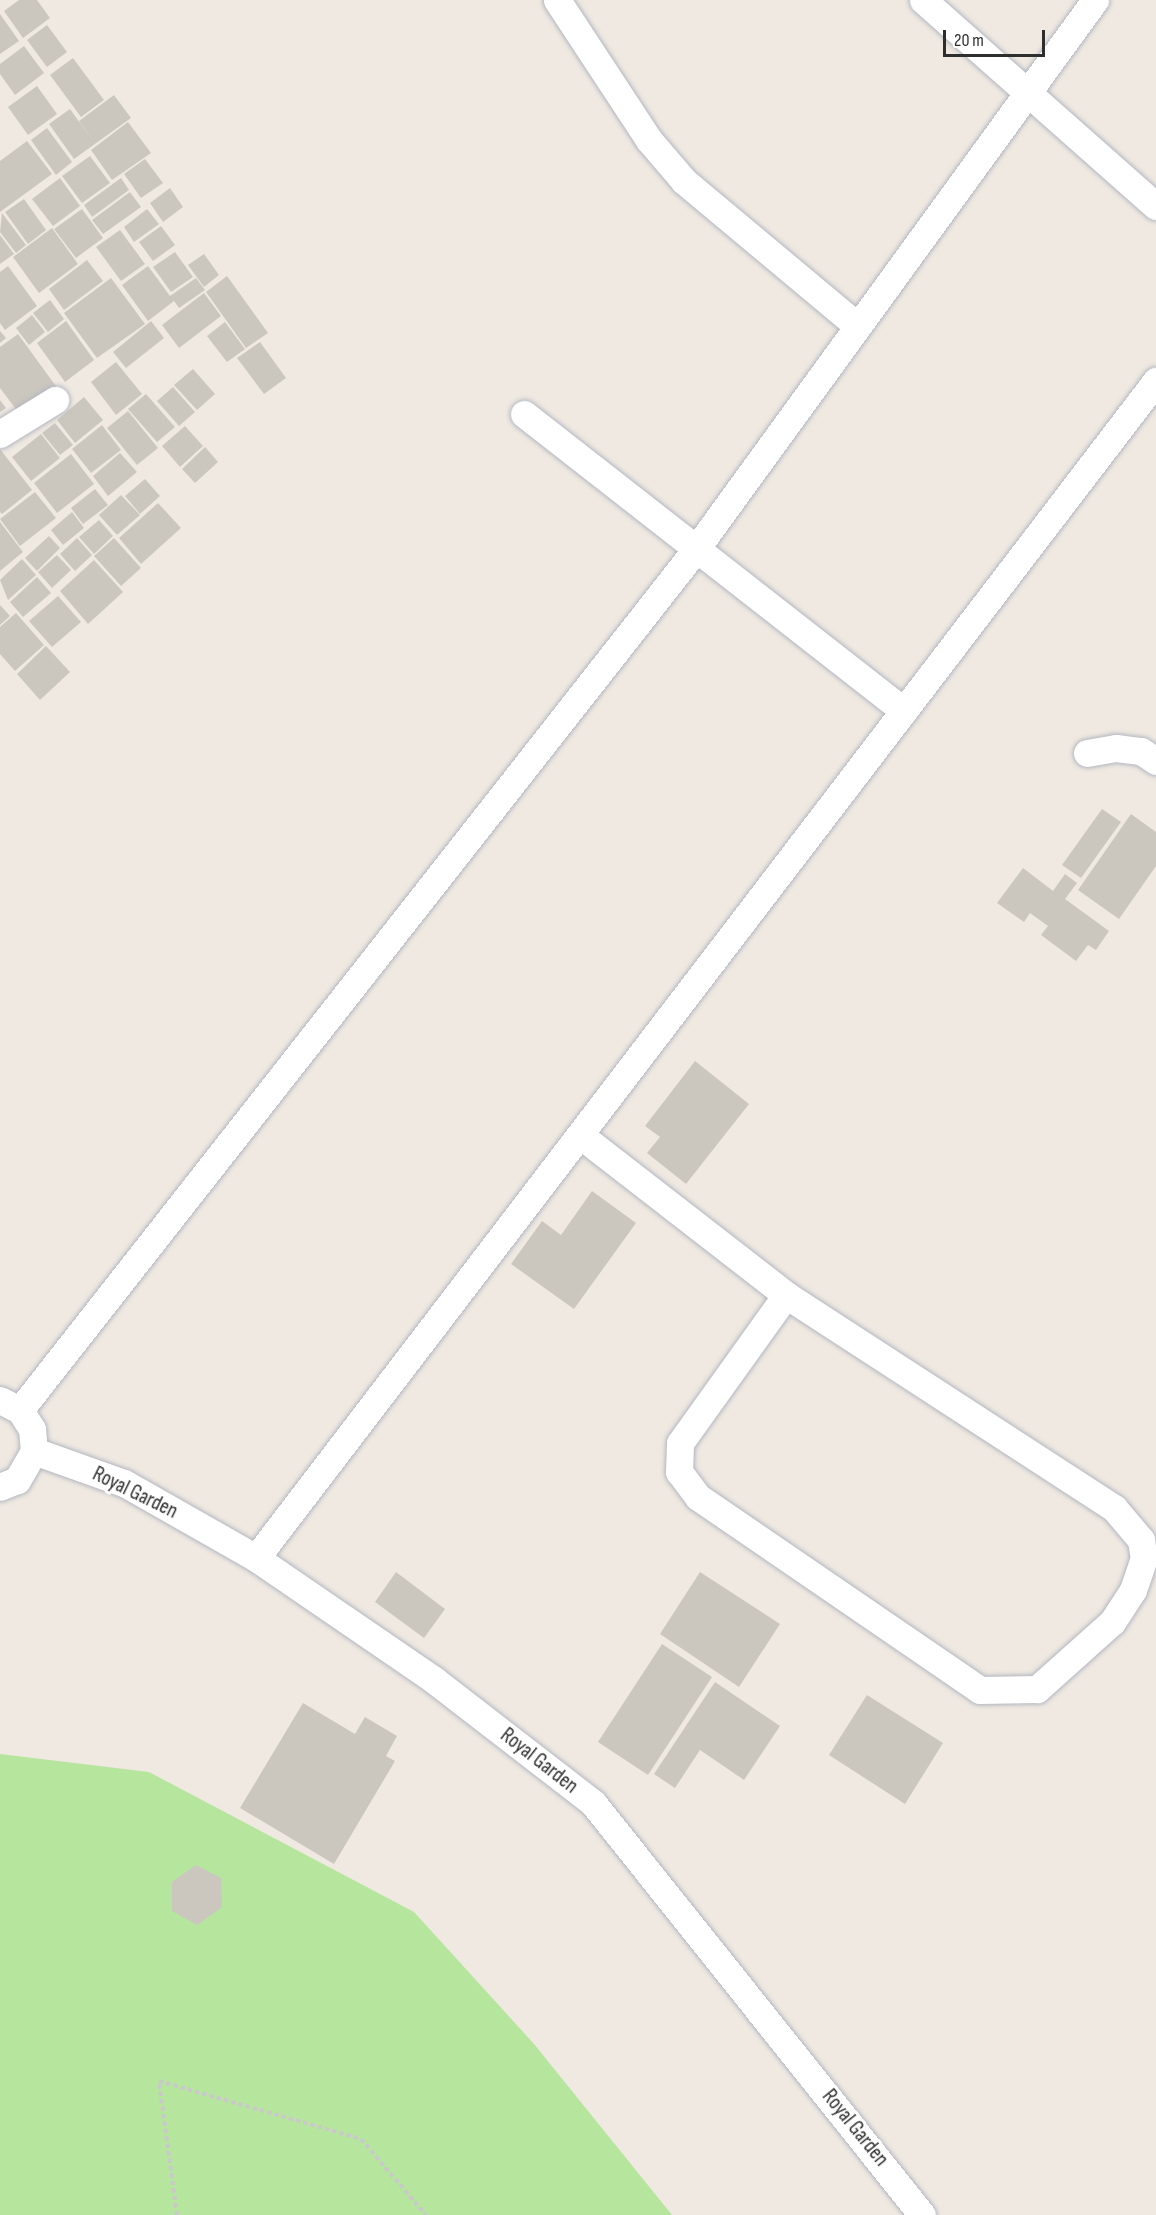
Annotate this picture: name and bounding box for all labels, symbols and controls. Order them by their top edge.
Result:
scale bar [946,18,1048,56]
text: 20 m [954,30,984,51]
street label: Royal Garden [88,1462,182,1524]
street label: Royal Garden [495,1723,583,1799]
street label: Royal Garden [816,2085,894,2171]

